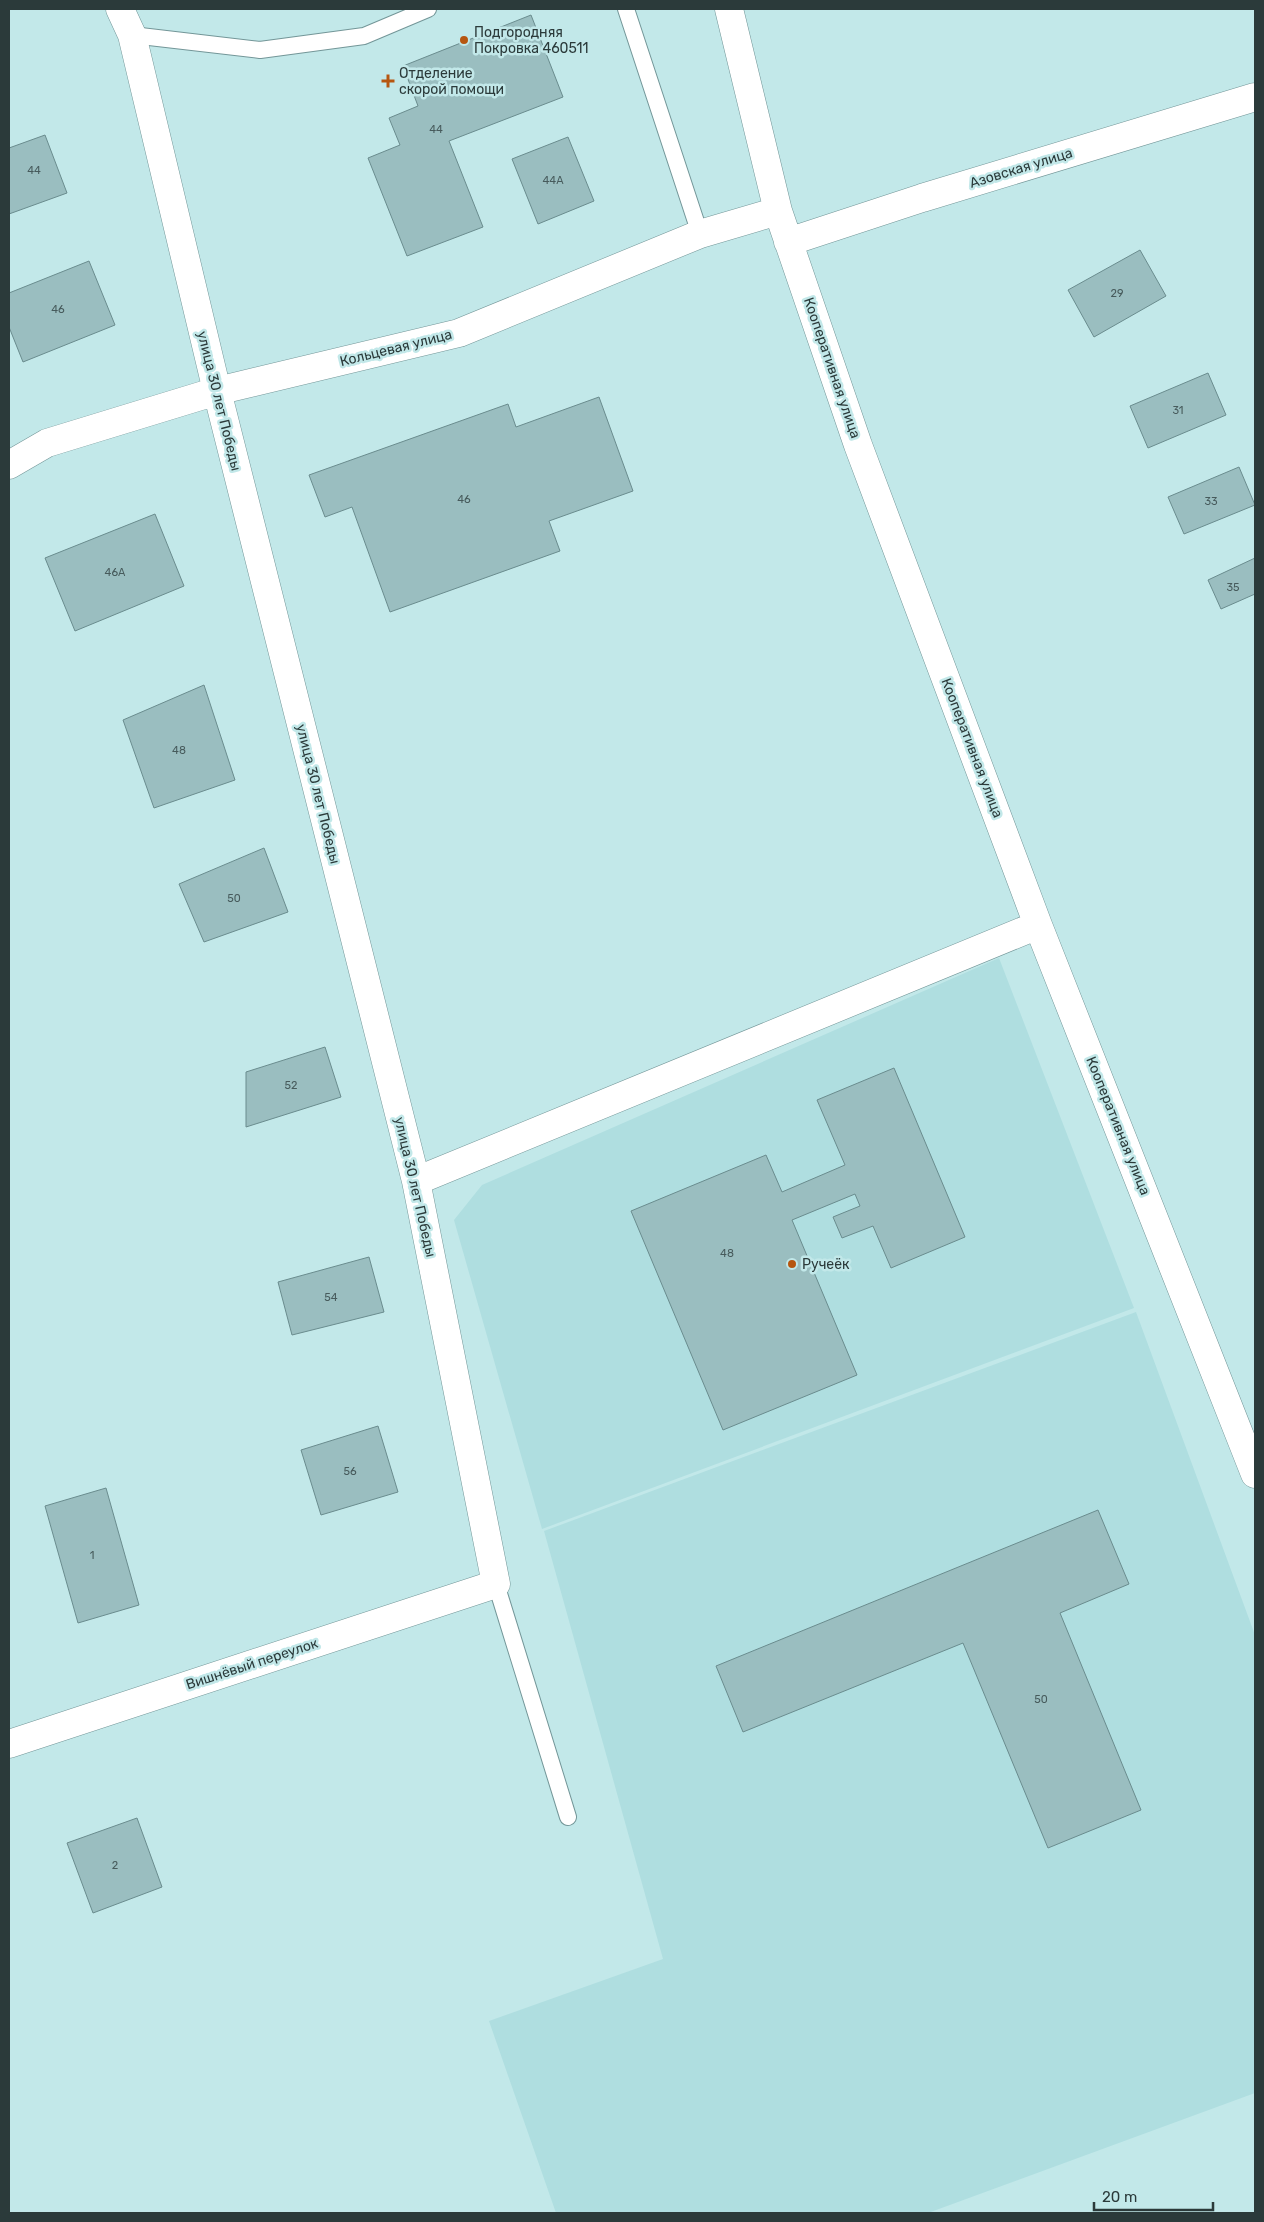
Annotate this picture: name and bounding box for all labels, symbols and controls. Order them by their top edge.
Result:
place label: Подгородняя Покровка 460511 [474,24,589,57]
marker: Подгородняя Покровка 460511 [458,34,470,46]
place label: Отделение скорой помощи [399,65,504,98]
marker: Отделение скорой помощи [381,74,395,88]
house number: 44 [429,123,443,136]
street label: Азовская улица [967,144,1075,192]
house number: 44 [27,164,41,177]
house number: 44А [542,174,564,187]
house number: 29 [1111,287,1123,300]
street label: Кооперативная улица [800,295,864,441]
house number: 46 [51,303,65,316]
street label: Кольцевая улица [338,326,454,370]
street label: улица 30 лет Победы [193,329,245,473]
house number: 31 [1172,404,1184,417]
house number: 46 [457,493,471,506]
house number: 33 [1204,495,1218,508]
house number: 46А [105,566,126,579]
house number: 35 [1226,581,1240,594]
street label: Кооперативная улица [938,676,1006,820]
street label: улица 30 лет Победы [292,722,344,866]
house number: 48 [172,744,186,757]
house number: 50 [227,892,241,905]
street label: Кооперативная улица [1082,1054,1154,1198]
house number: 52 [285,1079,298,1092]
street label: улица 30 лет Победы [391,1115,439,1259]
house number: 48 [720,1247,734,1260]
place label: Ручеёк [802,1256,850,1273]
marker: Ручеёк [786,1258,798,1270]
house number: 54 [324,1291,338,1304]
house number: 56 [343,1465,357,1478]
house number: 1 [90,1549,94,1562]
street label: Вишнёвый переулок [184,1634,321,1693]
house number: 50 [1034,1693,1048,1706]
house number: 2 [112,1859,118,1872]
scale bar [1094,2180,1213,2212]
text: 20 m [1102,2188,1137,2206]

